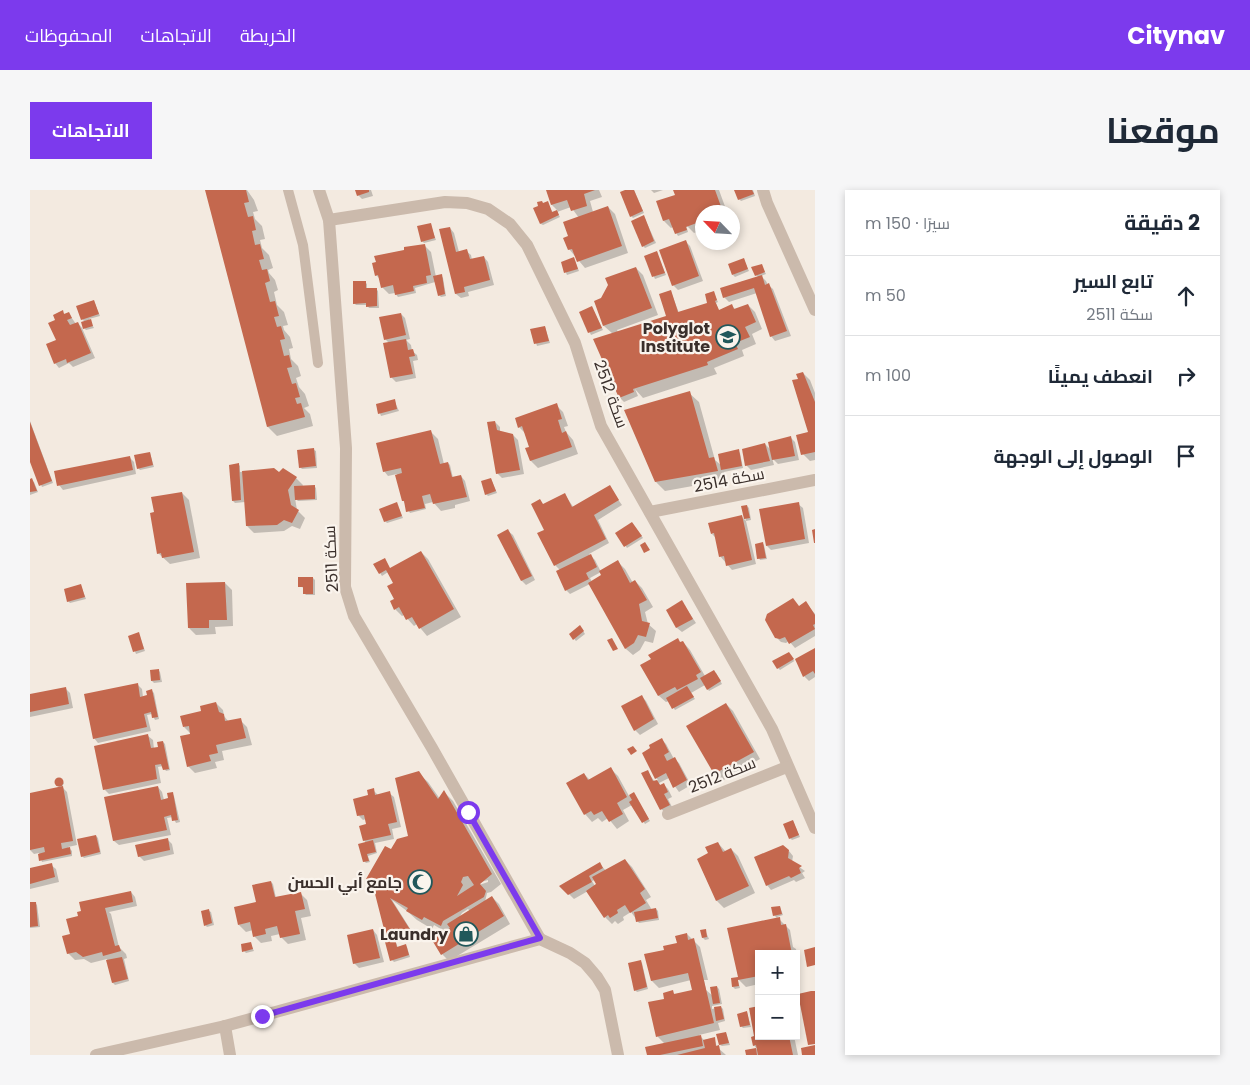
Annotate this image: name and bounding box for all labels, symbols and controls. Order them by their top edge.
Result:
text: Citynav [1127,19,1225,52]
text: المحفوظات [25,23,113,48]
text: الاتجاهات [141,23,212,48]
text: الخريطة [240,23,296,48]
button: الاتجاهات [30,102,152,159]
text: موقعنا [1106,106,1220,155]
north arrow [695,205,740,250]
text: 2 دقيقة [1124,208,1200,237]
text: سيرًا · 150 m [865,212,950,235]
text: تابع السير [1073,268,1153,295]
icon: ahead [1172,282,1200,310]
text: 50 m [865,284,906,307]
text: سكة 2511 [1086,303,1153,326]
place label: Polyglot Institute [641,317,710,358]
school or university icon: Polyglot Institute [715,324,741,350]
street label: سكة 2512 [588,357,634,431]
icon: right [1172,362,1200,390]
text: انعطف يمينًا [1048,363,1153,390]
text: 100 m [865,364,911,387]
icon: arrive [1172,442,1200,470]
text: الوصول إلى الوجهة [994,443,1153,470]
street label: سكة 2514 [692,462,766,498]
street label: سكة 2511 [318,525,344,593]
street label: سكة 2512 [685,751,759,799]
route start [457,801,480,824]
mosque icon: جامع أبي الحسن [407,869,433,895]
place label: جامع أبي الحسن [288,871,402,895]
shop icon: Laundry [453,921,479,947]
place label: Laundry [380,923,449,946]
map controls [755,950,800,1040]
button: + [755,950,800,995]
button: − [755,995,800,1040]
route end [251,1005,274,1028]

